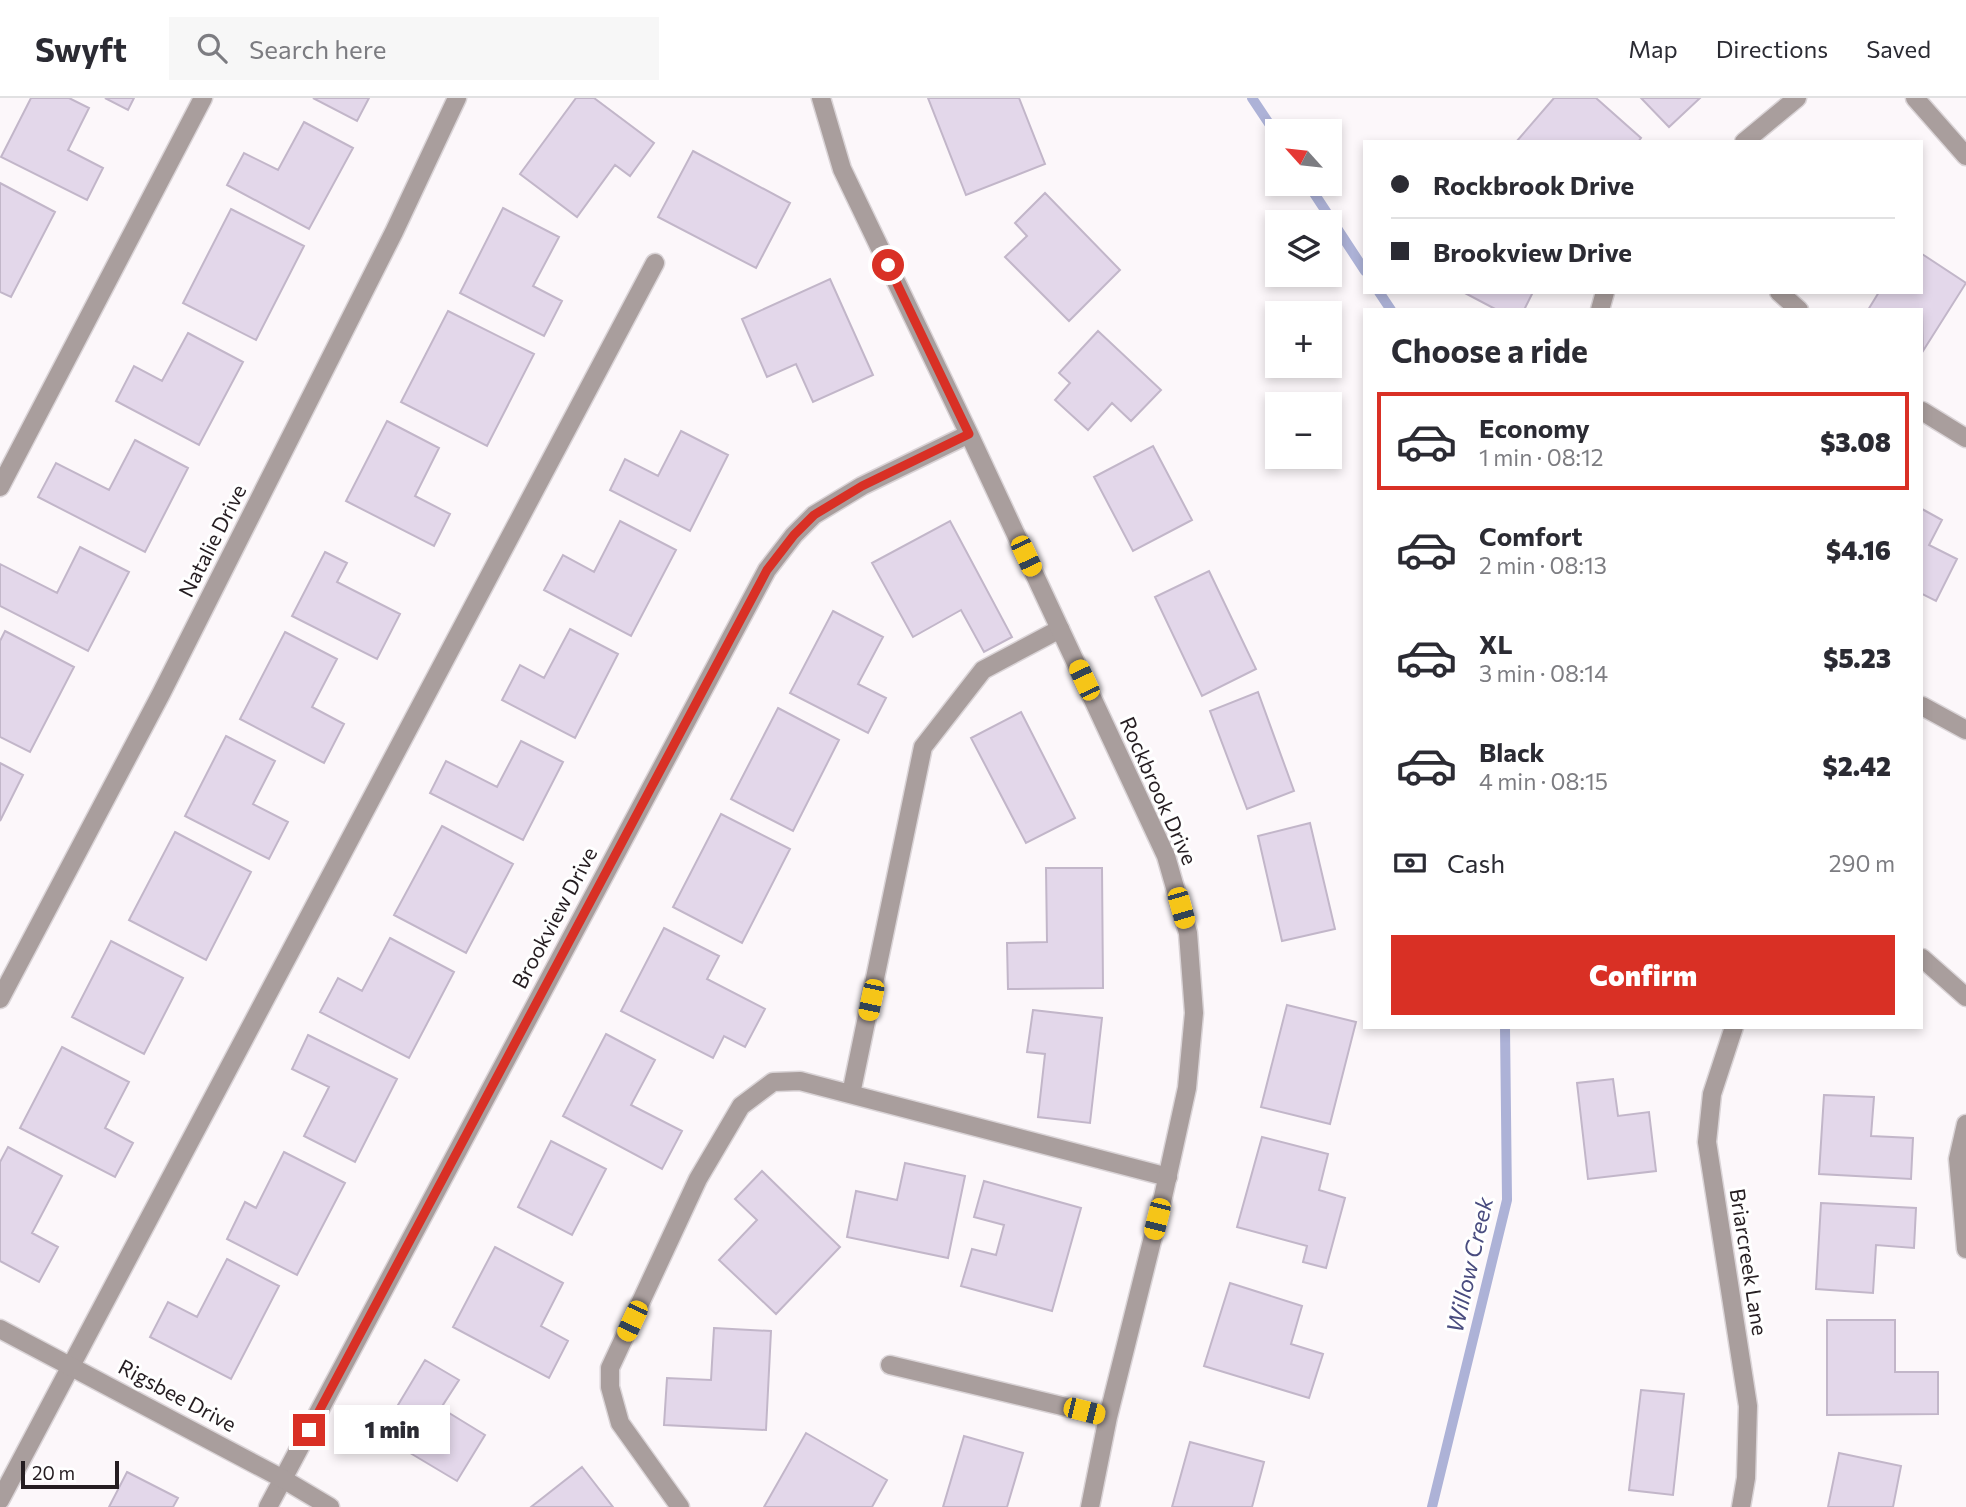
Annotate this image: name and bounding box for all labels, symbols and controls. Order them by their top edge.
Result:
search box [169,17,659,80]
text: Swyft [35,28,127,69]
icon: search [193,29,231,67]
text: Search here [249,33,386,64]
text: Map [1628,34,1678,63]
text: Directions [1716,34,1828,63]
text: Saved [1866,34,1931,63]
north arrow [1265,119,1342,196]
map controls [1265,119,1342,469]
text: Rockbrook Drive [1433,169,1634,200]
button: layers [1265,210,1342,287]
text: Brookview Drive [1433,236,1632,267]
route start [872,249,904,281]
button: + [1265,301,1342,378]
text: Choose a ride [1391,330,1588,370]
button: − [1265,392,1342,469]
icon: car [1395,410,1458,473]
text: Economy [1479,412,1590,443]
text: $3.08 [1820,426,1891,457]
text: 1 min · 08:12 [1479,443,1604,471]
street label: Natalie Drive [173,480,251,601]
icon: car [1395,518,1458,581]
text: Comfort [1479,520,1582,551]
car [1008,533,1045,579]
text: $4.16 [1826,534,1891,565]
text: 2 min · 08:13 [1479,551,1607,579]
icon: car [1395,626,1458,689]
text: XL [1479,628,1513,659]
text: $5.23 [1823,642,1891,673]
car [1066,657,1103,703]
text: 3 min · 08:14 [1479,659,1608,687]
street label: Rockbrook Drive [1116,713,1203,868]
icon: car [1395,734,1458,797]
text: Black [1479,736,1545,767]
text: $2.42 [1823,750,1891,781]
text: 4 min · 08:15 [1479,767,1608,795]
street label: Brookview Drive [506,842,601,992]
icon: cash [1391,844,1429,882]
text: Cash [1447,847,1505,878]
text: 290 m [1829,849,1895,877]
car [1166,885,1197,931]
button: Confirm [1391,935,1895,1015]
car [857,977,886,1023]
street label: Briarcreek Lane [1726,1187,1773,1337]
water label: Willow Creek [1440,1194,1498,1335]
car [1142,1196,1173,1242]
car [614,1298,651,1344]
street label: Rigsbee Drive [115,1353,241,1436]
car [1062,1396,1107,1426]
callout: 1 min [334,1406,449,1454]
route end [293,1414,325,1446]
text: 1 min [364,1415,420,1443]
scale bar [21,1458,119,1490]
text: 20 m [32,1461,75,1484]

